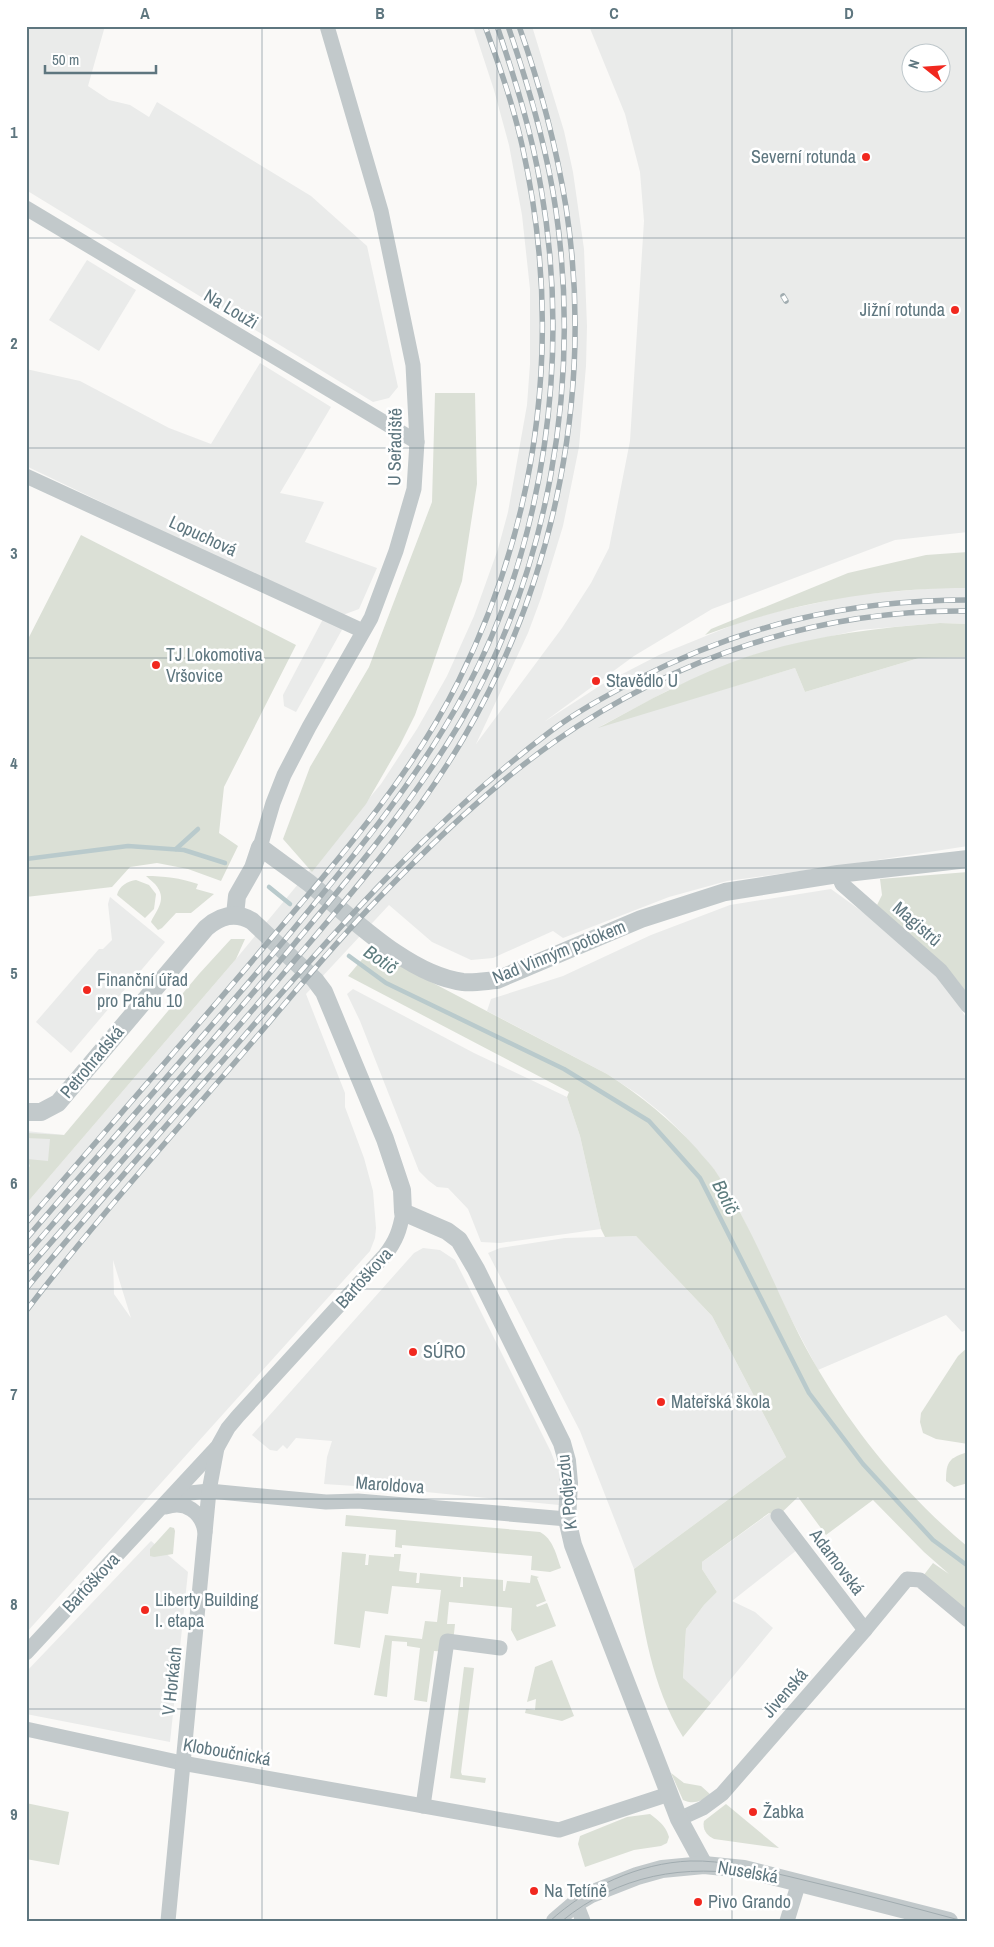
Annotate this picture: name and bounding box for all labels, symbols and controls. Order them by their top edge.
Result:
text: A [140,2,150,24]
text: B [375,2,385,24]
text: C [609,2,619,24]
text: D [844,2,854,24]
scale bar [45,42,156,74]
north arrow [902,42,952,92]
text: 50 m [52,49,79,70]
text: N [904,58,923,71]
text: 1 [10,121,18,143]
place label: Severní rotunda [751,144,856,169]
marker: Severní rotunda [860,151,872,163]
street label: Na Louži [199,283,263,334]
place label: Jižní rotunda [860,297,945,322]
marker: Jižní rotunda [949,304,961,316]
text: 2 [10,332,18,354]
street label: U Seřadiště [381,408,408,486]
street label: Lopuchová [165,509,241,562]
text: 3 [10,542,18,564]
place label: TJ Lokomotiva Vršovice [166,642,263,688]
marker: TJ Lokomotiva Vršovice [150,659,162,671]
place label: Stavědlo U [606,668,678,693]
marker: Stavědlo U [590,675,602,687]
text: 4 [10,752,18,774]
street label: Magistrů [887,895,947,952]
street label: Nad Vinným potokem [488,913,629,990]
water label: Botič [359,938,403,980]
text: 5 [10,962,18,984]
place label: Finanční úřad pro Prahu 10 [97,967,188,1013]
marker: Finanční úřad pro Prahu 10 [81,984,93,996]
street label: Petrohradská [54,1020,129,1103]
text: 6 [10,1172,18,1194]
water label: Botič [706,1175,746,1219]
street label: Bartoškova [330,1242,398,1313]
place label: SÚRO [423,1339,466,1364]
marker: SÚRO [407,1346,419,1358]
text: 7 [10,1383,18,1405]
place label: Mateřská škola [671,1389,770,1414]
marker: Mateřská škola [655,1396,667,1408]
street label: K Podjezdu [550,1453,583,1531]
street label: Maroldova [355,1470,425,1499]
street label: Adamovská [804,1523,871,1600]
street label: Bartoškova [56,1547,125,1618]
place label: Liberty Building I. etapa [155,1587,259,1633]
text: 8 [10,1593,18,1615]
marker: Liberty Building I. etapa [139,1604,151,1616]
street label: V Horkách [155,1645,188,1717]
street label: Jivenská [756,1662,813,1723]
street label: Kloboučnická [181,1732,273,1772]
place label: Žabka [763,1799,804,1824]
text: 9 [10,1803,18,1825]
marker: Žabka [747,1806,759,1818]
street label: Nuselská [716,1854,780,1889]
place label: Na Tetíně [544,1878,607,1903]
marker: Na Tetíně [528,1885,540,1897]
place label: Pivo Grando [708,1889,791,1914]
marker: Pivo Grando [692,1896,704,1908]

